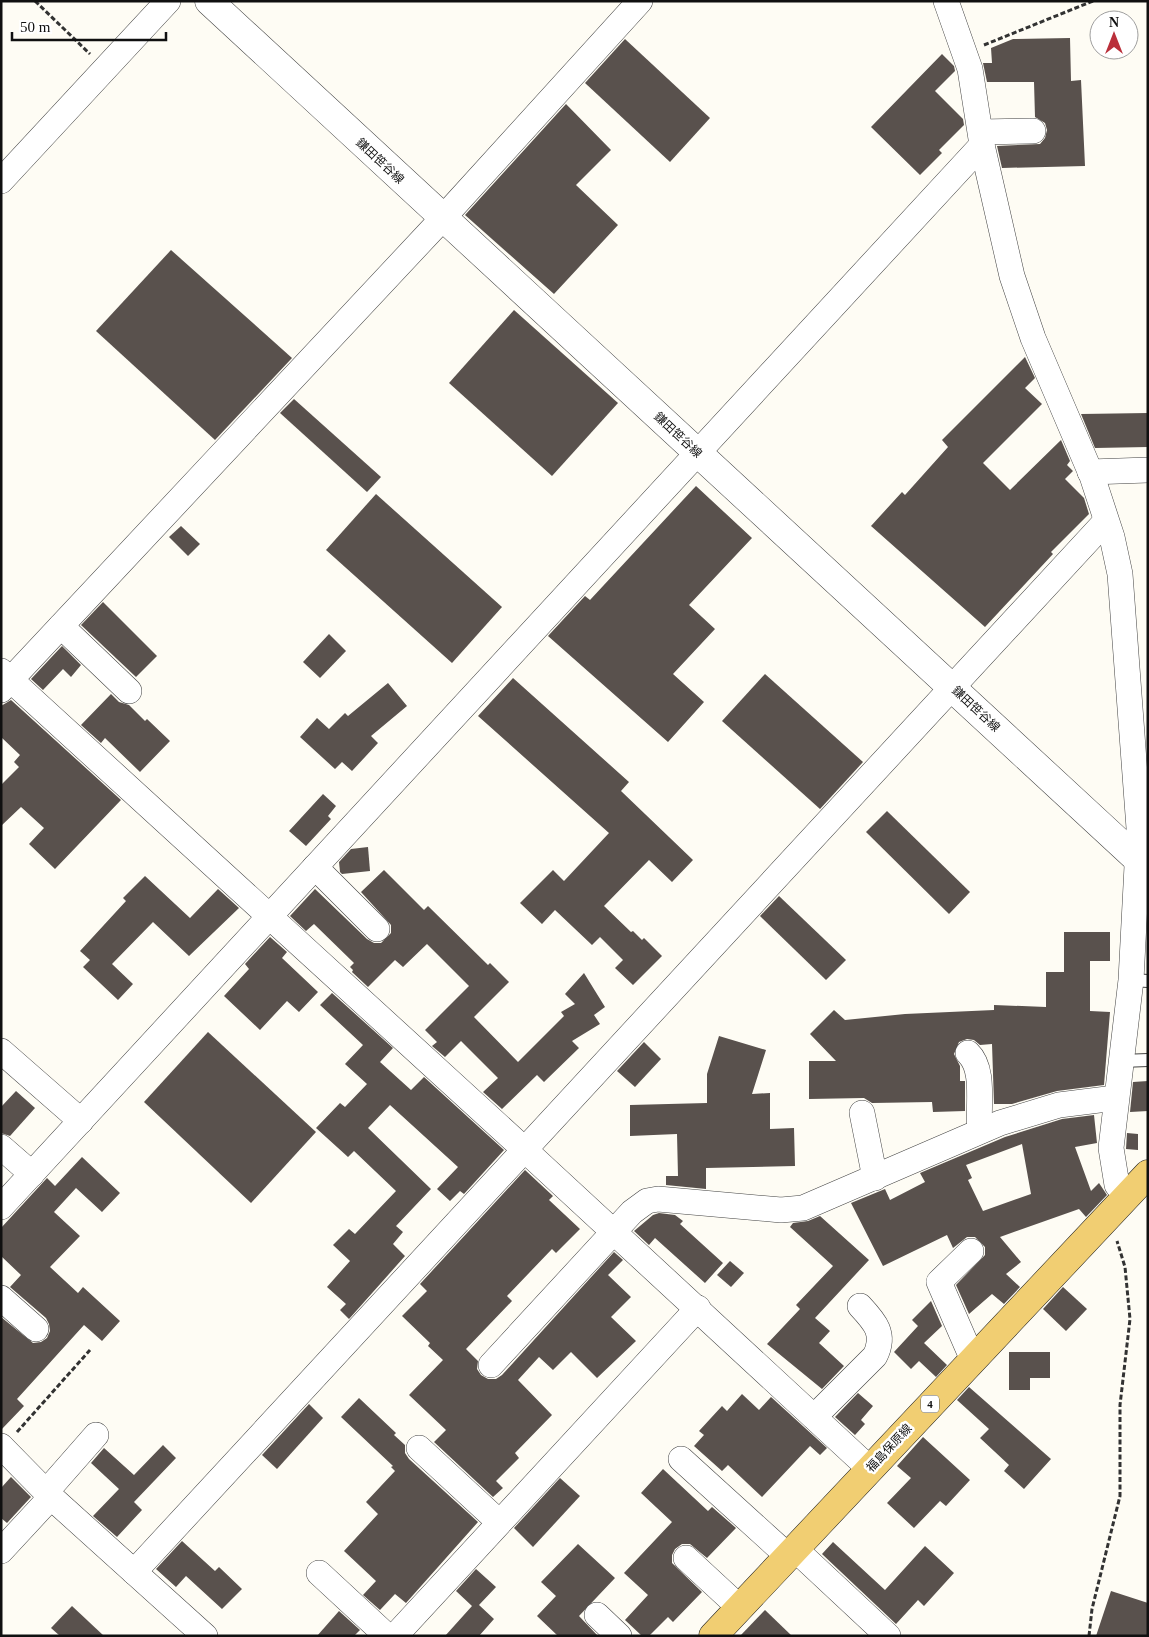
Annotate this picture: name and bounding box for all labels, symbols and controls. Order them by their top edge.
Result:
scale bar [12,10,166,42]
north arrow [1089,10,1139,60]
text: N [1109,15,1119,30]
text: 50 m [20,19,51,35]
street label: 鎌田笹谷線 [353,135,407,187]
street label: 鎌田笹谷線 [651,409,705,461]
street label: 鎌田笹谷線 [949,683,1003,735]
road number: 4 [921,1396,939,1412]
street label: 福島保原線 [863,1421,915,1475]

